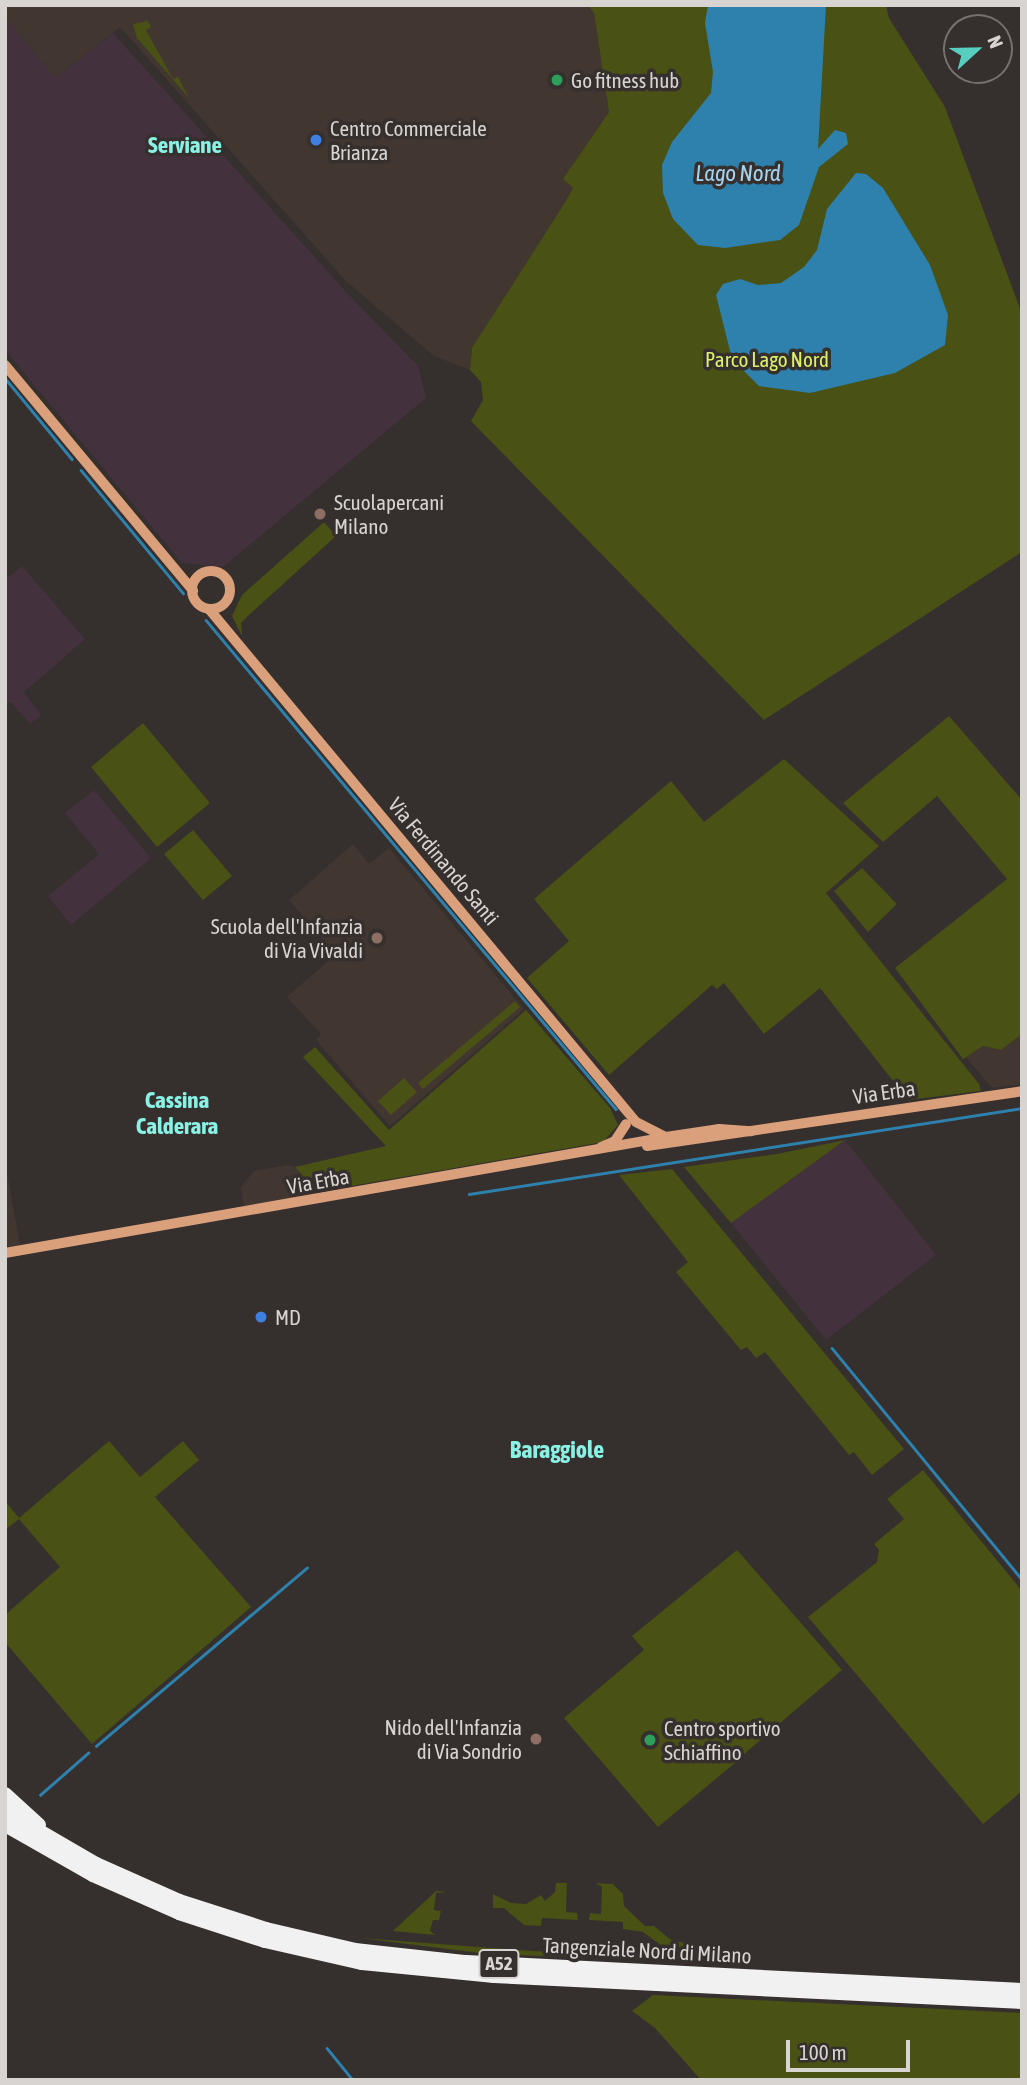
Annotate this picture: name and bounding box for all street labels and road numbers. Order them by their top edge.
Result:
street label: Via Ferdinando Santi [383,792,505,930]
street label: Via Erba [851,1075,917,1109]
street label: Via Erba [285,1163,351,1199]
street label: Tangenziale Nord di Milano [542,1932,752,1968]
road number: A52 [478,1948,520,1980]

